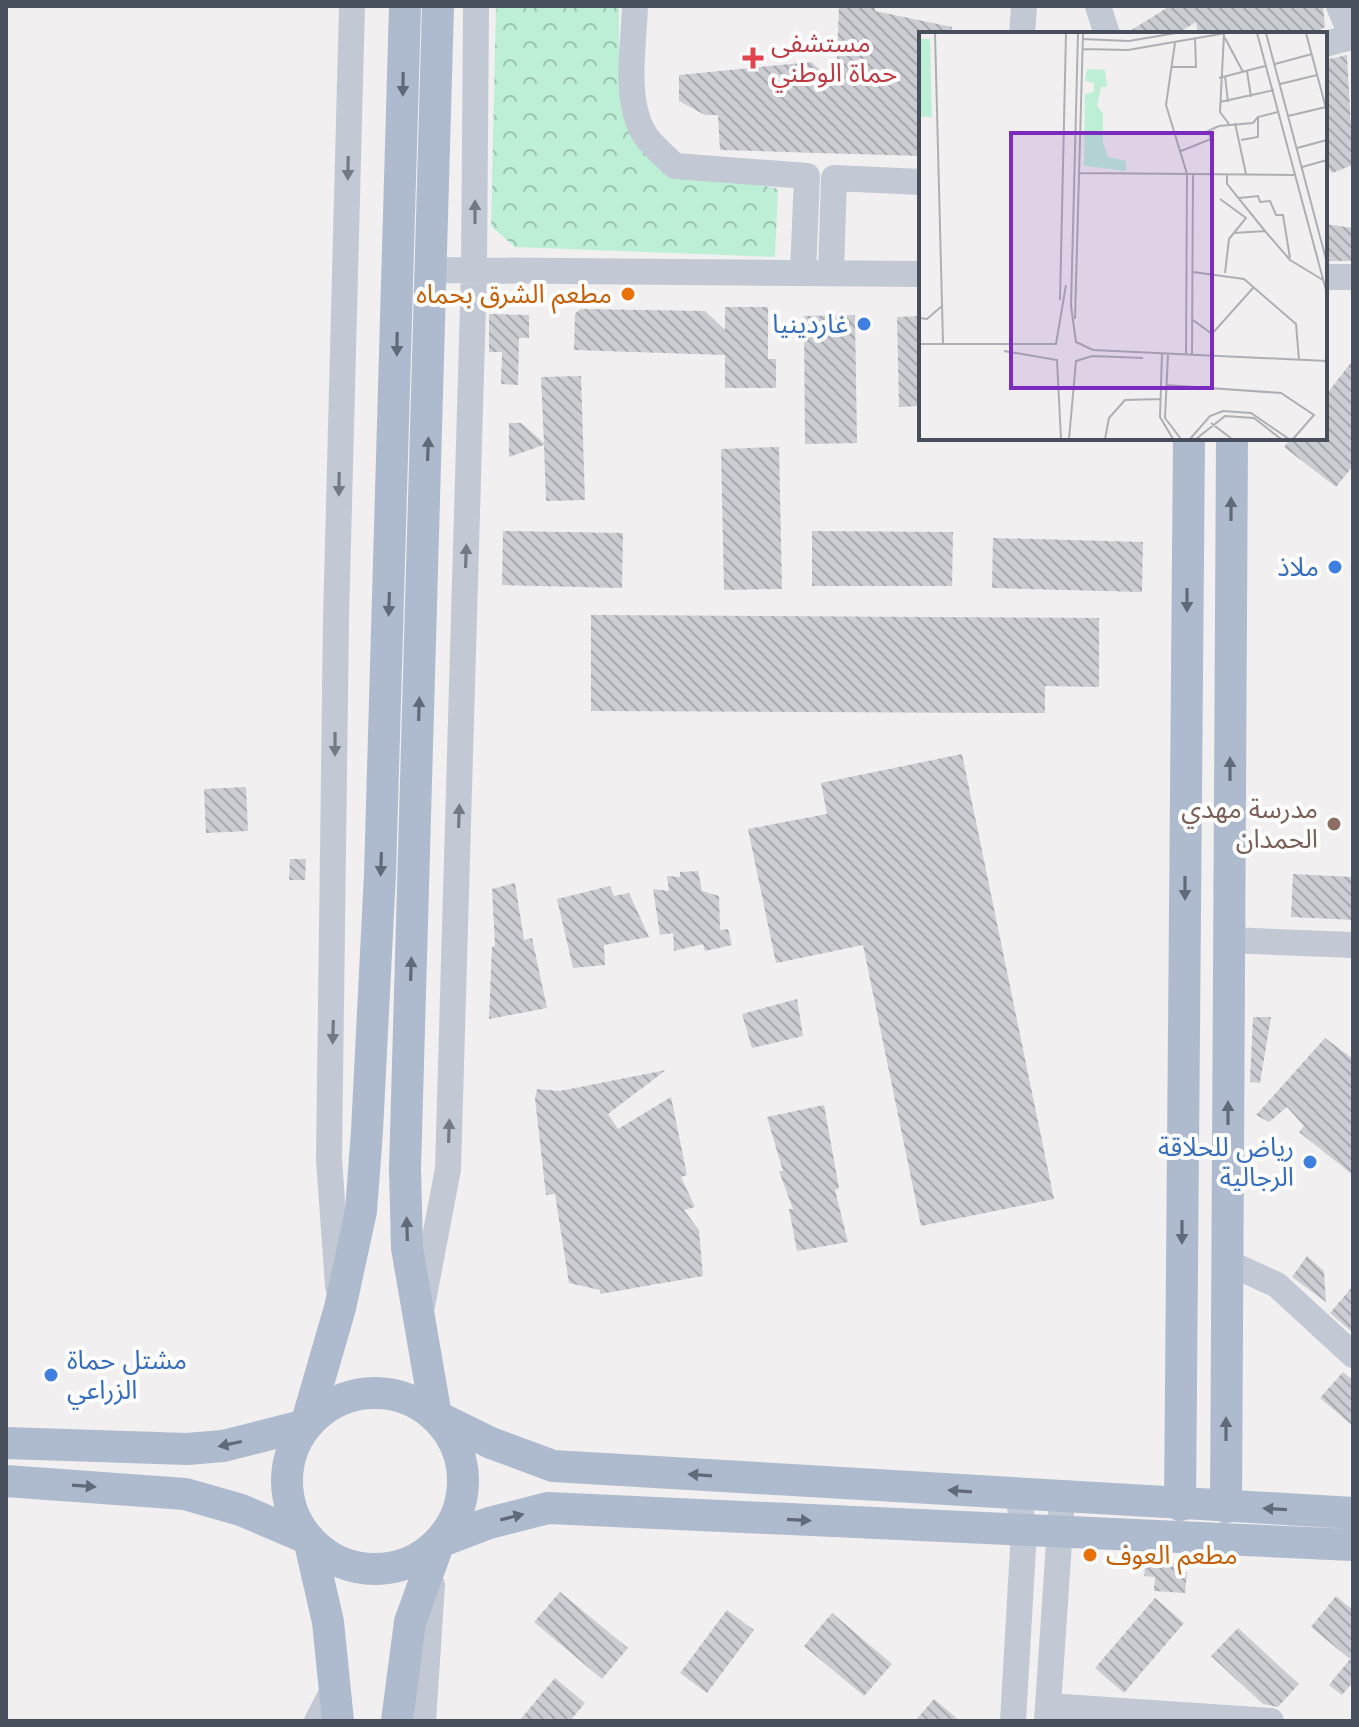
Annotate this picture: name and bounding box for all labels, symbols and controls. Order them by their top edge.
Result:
place label: مستشفى حماة الوطني [771,26,897,93]
inset map [919,32,1327,440]
marker: مستشفى حماة الوطني [742,47,764,69]
one-way arrow [397,72,409,97]
one-way arrow [341,156,354,181]
one-way arrow [469,199,481,224]
place label: مطعم الشرق بحماه [416,277,612,314]
marker: مطعم الشرق بحماه [619,285,637,303]
place label: غاردينيا [772,307,848,340]
marker: غاردينيا [855,315,873,333]
one-way arrow [390,332,403,357]
one-way arrow [421,436,434,461]
one-way arrow [333,472,346,497]
one-way arrow [1225,496,1237,521]
one-way arrow [460,543,472,568]
place label: ملاذ [1277,550,1319,583]
marker: ملاذ [1326,558,1344,576]
one-way arrow [1181,588,1193,613]
one-way arrow [382,592,395,617]
one-way arrow [413,696,426,721]
one-way arrow [329,732,342,757]
one-way arrow [1224,756,1236,781]
place label: مدرسة مهدي الحمدان [1181,792,1318,855]
one-way arrow [452,803,465,828]
marker: مدرسة مهدي الحمدان [1325,815,1343,833]
one-way arrow [374,852,387,877]
one-way arrow [1179,876,1191,901]
one-way arrow [405,956,418,981]
one-way arrow [326,1020,339,1045]
one-way arrow [1222,1100,1234,1125]
one-way arrow [443,1118,456,1143]
place label: رياض للحلاقة الرجالية [1158,1130,1294,1193]
marker: رياض للحلاقة الرجالية [1301,1153,1319,1171]
one-way arrow [400,1216,413,1241]
one-way arrow [1176,1220,1188,1245]
place label: مشتل حماة الزراعي [67,1343,187,1410]
marker: مشتل حماة الزراعي [42,1366,60,1384]
one-way arrow [1220,1416,1232,1441]
one-way arrow [218,1438,243,1450]
one-way arrow [687,1468,712,1481]
one-way arrow [72,1480,97,1493]
one-way arrow [947,1485,972,1498]
one-way arrow [1262,1503,1287,1516]
one-way arrow [500,1510,525,1522]
one-way arrow [787,1514,812,1527]
place label: مطعم العوف [1106,1538,1238,1575]
marker: مطعم العوف [1081,1546,1099,1564]

